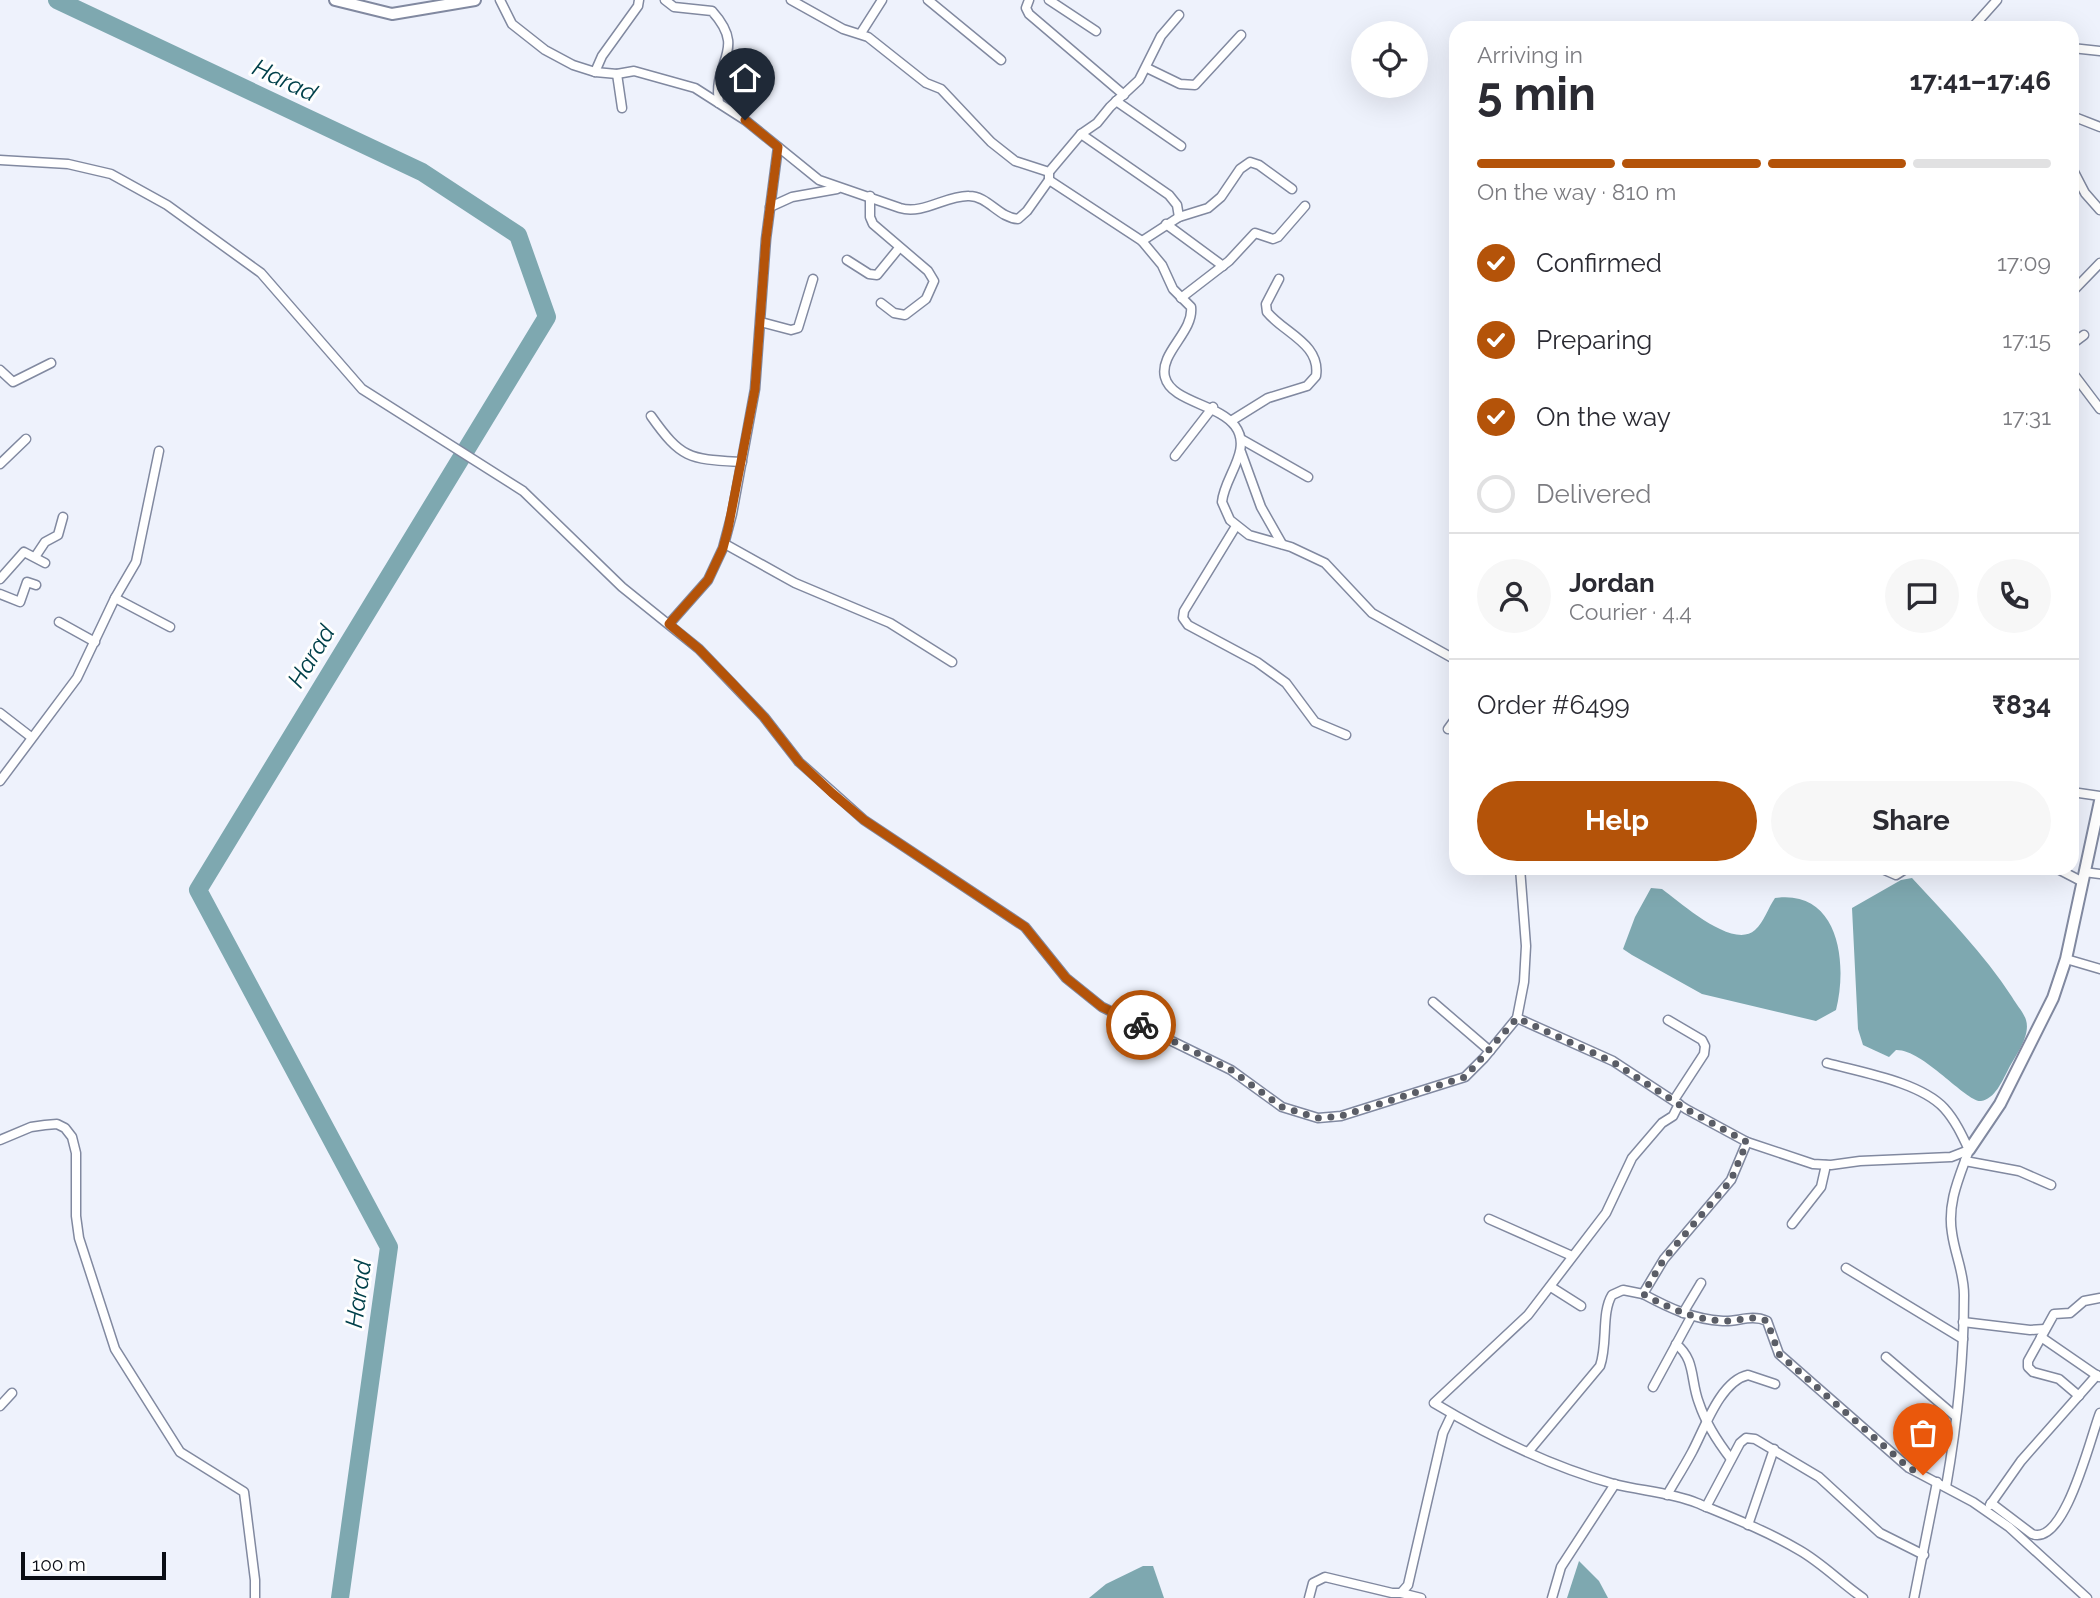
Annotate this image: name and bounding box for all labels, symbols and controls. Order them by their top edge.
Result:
map controls [1351,21,1428,98]
button: locate [1351,21,1428,98]
text: Arriving in [1477,41,1583,68]
pin [715,48,775,120]
water label: Harad [248,53,322,108]
icon: home [726,59,764,97]
text: 17:41–17:46 [1909,66,2051,96]
text: 5 min [1477,67,1596,121]
text: On the way · 810 m [1477,178,1676,205]
icon: check [1477,244,1515,282]
text: Confirmed [1536,248,1662,278]
text: 17:09 [1997,249,2051,276]
icon: check [1477,321,1515,359]
text: Preparing [1536,325,1652,355]
text: 17:15 [2002,326,2051,353]
icon: check [1477,398,1515,436]
text: On the way [1536,402,1671,432]
text: 17:31 [2003,403,2051,430]
text: Delivered [1536,479,1651,509]
button: person [1477,559,1551,633]
button: chat [1885,559,1959,633]
button: phone [1977,559,2051,633]
text: Jordan [1569,568,1655,598]
text: Courier · 4.4 [1569,598,1692,625]
water label: Harad [281,619,341,693]
text: Order #6499 [1477,690,1630,720]
text: ₹834 [1992,690,2051,720]
button: Help [1477,781,1757,861]
button: Share [1771,781,2051,861]
courier [1106,990,1176,1060]
icon: bike [1122,1006,1160,1044]
water label: Harad [339,1258,377,1330]
pin [1893,1403,1953,1475]
icon: bag [1904,1414,1942,1452]
scale bar [21,1549,166,1581]
text: 100 m [32,1553,86,1575]

